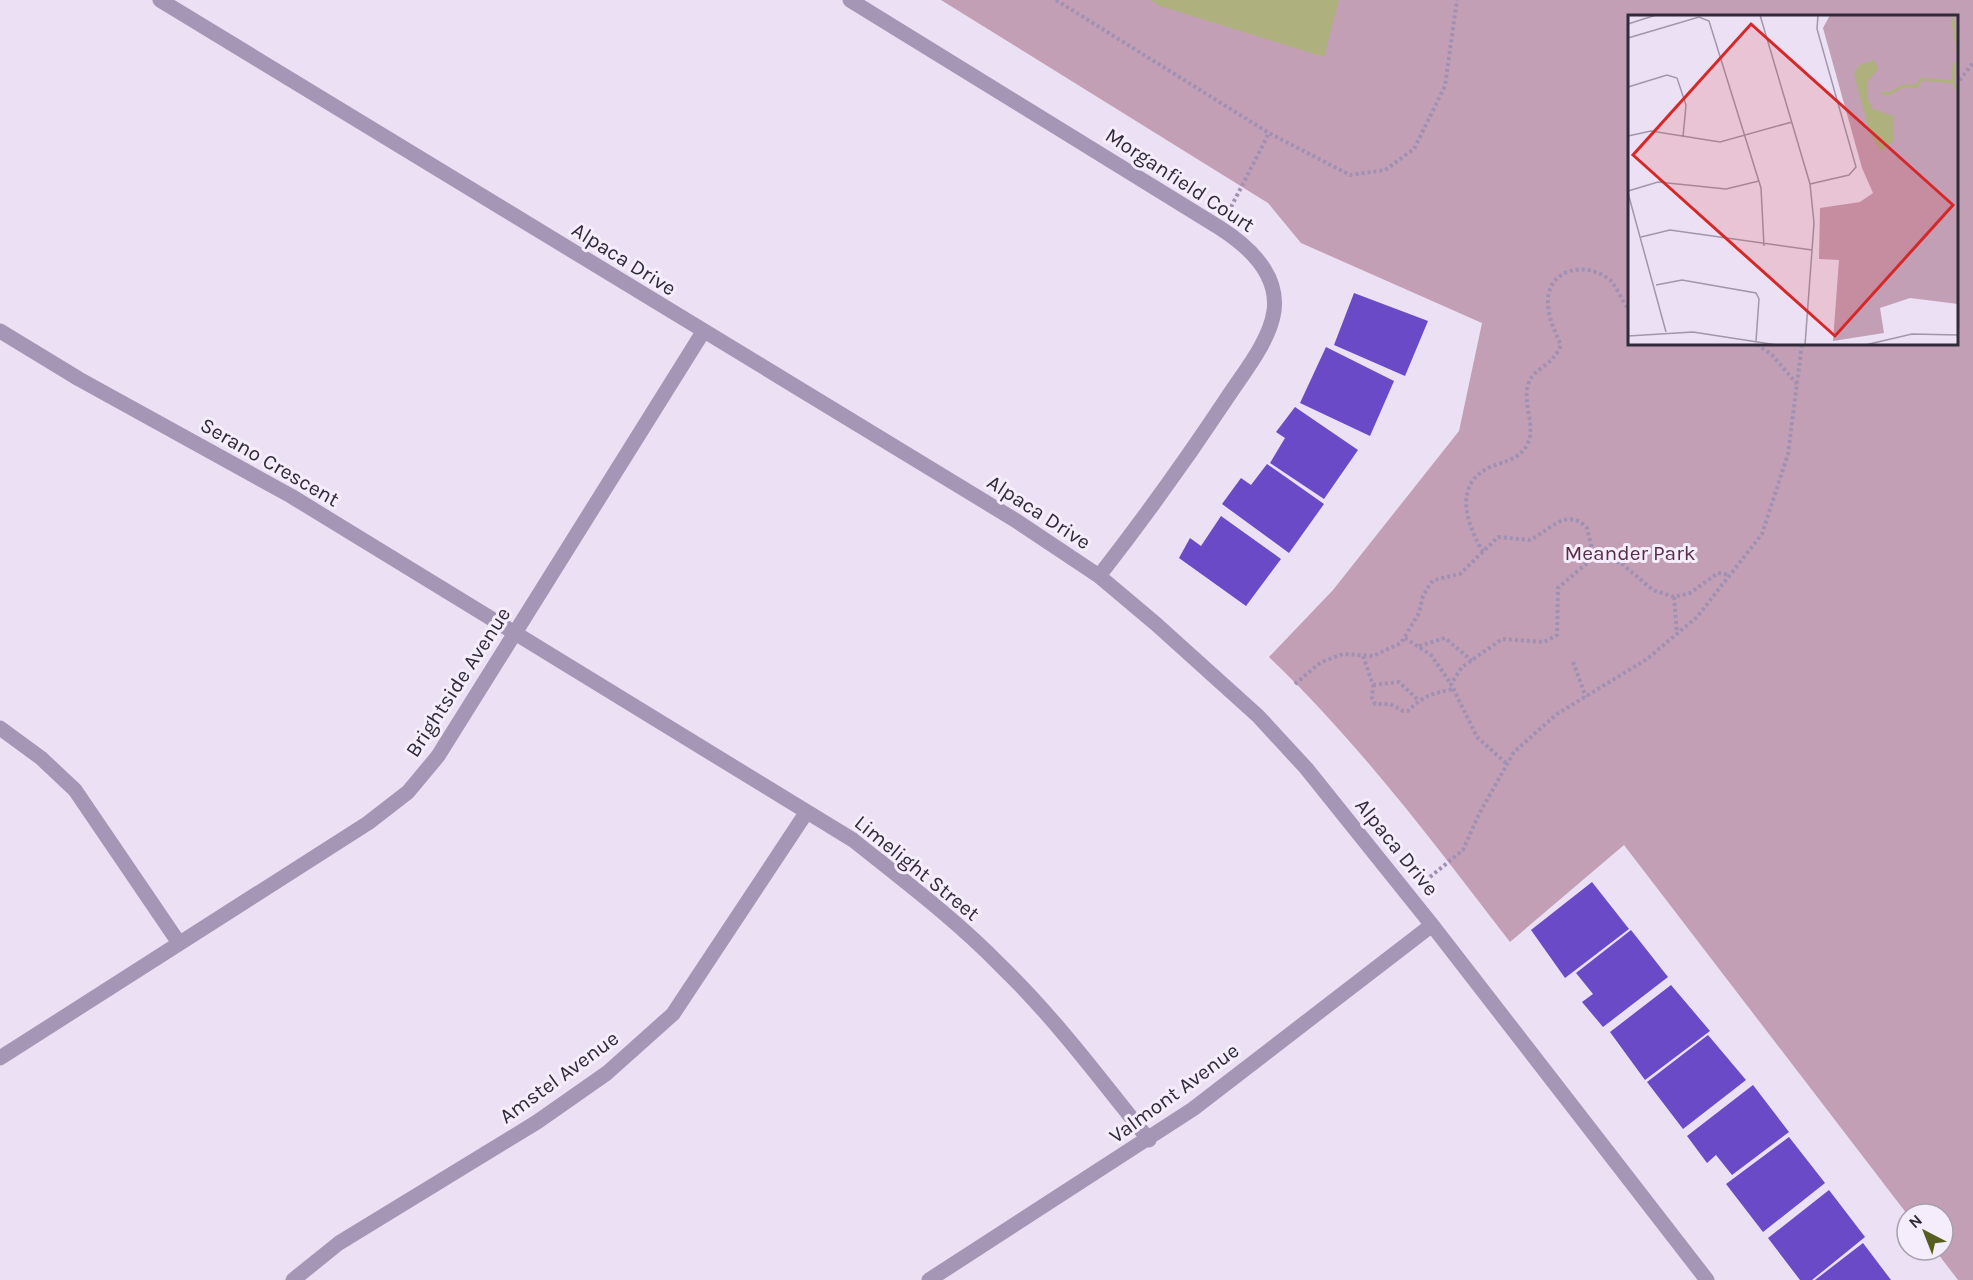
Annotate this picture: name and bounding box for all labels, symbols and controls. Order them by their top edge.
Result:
inset map [1628,15,1958,345]
street label: Morganfield Court [1101,123,1259,237]
street label: Alpaca Drive [568,218,680,300]
street label: Serano Crescent [196,413,344,512]
street label: Alpaca Drive [983,470,1095,554]
park label: Meander Park [1564,541,1696,565]
street label: Brightside Avenue [401,603,515,761]
street label: Alpaca Drive [1350,794,1444,900]
street label: Limelight Street [850,810,984,926]
street label: Amstel Avenue [495,1026,623,1128]
street label: Valmont Avenue [1105,1038,1243,1148]
north arrow [1895,1202,1955,1262]
text: N [1905,1210,1926,1232]

